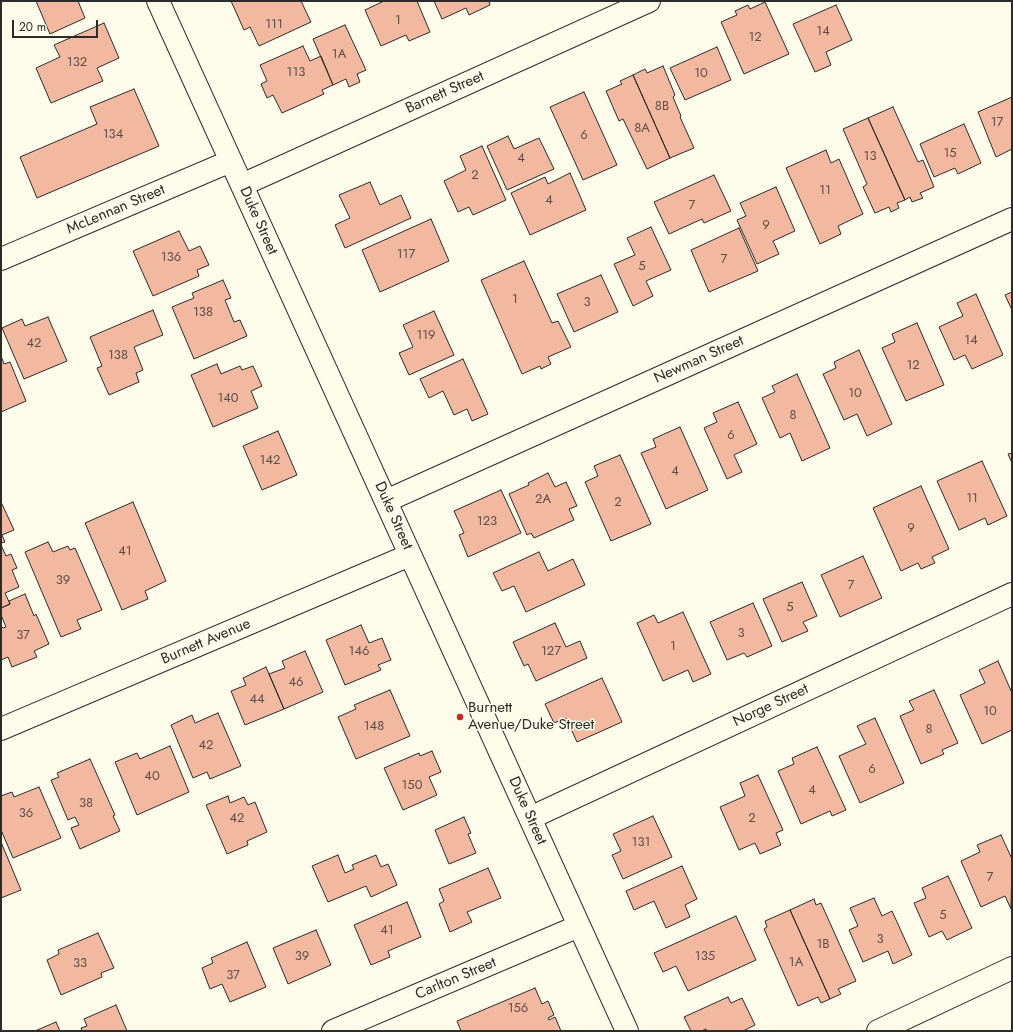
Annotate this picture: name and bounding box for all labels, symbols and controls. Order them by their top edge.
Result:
scale bar [14,12,100,38]
house number: 1 [395,13,401,29]
house number: 111 [265,17,283,33]
text: 20 m [19,18,46,36]
house number: 14 [816,24,830,40]
house number: 12 [748,30,762,46]
house number: 1A [332,47,346,63]
house number: 132 [67,55,87,71]
house number: 113 [287,65,305,81]
house number: 10 [694,66,708,82]
street label: Barnett Street [403,68,487,118]
house number: 8B [655,99,669,115]
house number: 17 [991,115,1003,131]
house number: 8A [634,121,650,137]
house number: 134 [103,127,123,143]
house number: 6 [580,128,588,144]
house number: 15 [943,146,957,162]
house number: 13 [864,149,876,165]
house number: 4 [517,151,525,167]
house number: 2 [471,168,479,184]
street label: McLennan Street [64,181,168,239]
house number: 11 [819,183,831,199]
street label: Duke Street [235,184,281,258]
house number: 4 [545,193,553,209]
house number: 7 [689,198,695,214]
house number: 9 [762,218,770,234]
house number: 117 [397,247,415,263]
house number: 136 [161,250,181,266]
house number: 7 [721,252,727,268]
house number: 5 [638,259,646,275]
house number: 1 [512,292,518,308]
house number: 3 [583,295,591,311]
house number: 138 [193,305,213,321]
house number: 119 [416,328,436,344]
street label: Newman Street [651,332,747,388]
house number: 14 [964,333,978,349]
house number: 42 [27,336,41,352]
house number: 138 [108,348,128,364]
house number: 12 [906,358,920,374]
house number: 10 [848,386,862,402]
house number: 140 [217,391,239,407]
house number: 8 [789,408,797,424]
house number: 6 [727,428,735,444]
house number: 142 [260,453,280,469]
house number: 4 [671,464,679,480]
street label: Duke Street [370,479,416,553]
house number: 11 [966,491,978,507]
house number: 2A [535,492,551,508]
house number: 2 [614,495,622,511]
house number: 123 [477,514,497,530]
house number: 9 [907,521,915,537]
house number: 41 [118,544,132,560]
house number: 39 [56,573,70,589]
house number: 7 [848,578,854,594]
house number: 5 [786,600,794,616]
street label: Burnett Avenue [159,615,253,669]
house number: 3 [737,626,745,642]
house number: 37 [16,628,30,644]
house number: 1 [670,639,676,655]
house number: 146 [349,644,369,660]
house number: 127 [541,644,561,660]
house number: 46 [288,675,304,691]
street label: Norge Street [730,681,812,731]
house number: 44 [249,692,265,708]
place label: Burnett Avenue/Duke Street [468,699,594,734]
house number: 10 [983,704,997,720]
marker: Burnett Avenue/Duke Street [455,712,465,722]
house number: 148 [364,719,384,735]
house number: 8 [925,722,933,738]
house number: 42 [199,738,213,754]
house number: 6 [868,762,876,778]
house number: 40 [144,769,160,785]
street label: Duke Street [504,774,550,848]
house number: 150 [402,778,422,794]
house number: 4 [808,783,816,799]
house number: 38 [79,796,93,812]
house number: 36 [19,806,33,822]
house number: 42 [230,811,244,827]
house number: 2 [748,811,756,827]
house number: 131 [632,835,650,851]
house number: 7 [987,870,993,886]
house number: 5 [939,908,947,924]
house number: 41 [380,923,394,939]
house number: 3 [876,932,884,948]
house number: 1B [816,937,830,953]
house number: 39 [295,949,309,965]
house number: 135 [695,949,715,965]
street label: Carlton Street [413,954,499,1004]
house number: 1A [789,955,803,971]
house number: 33 [73,956,87,972]
house number: 37 [226,968,240,984]
house number: 156 [508,1001,528,1017]

